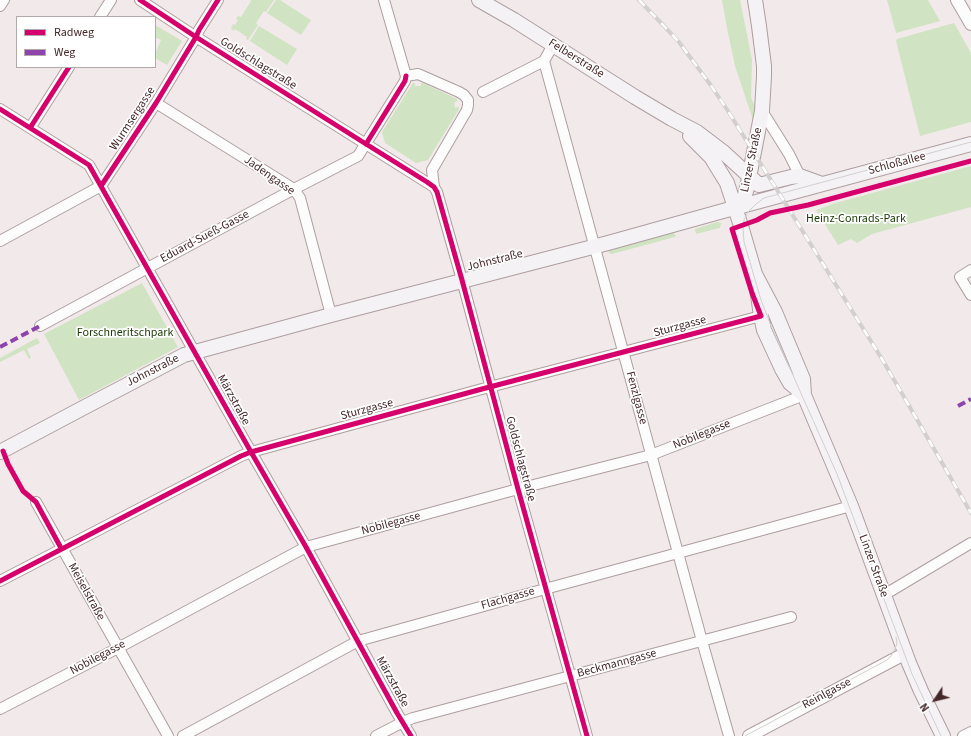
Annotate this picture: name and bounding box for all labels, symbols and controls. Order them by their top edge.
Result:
legend [16,16,156,68]
text: Radweg [54,24,94,41]
street label: Goldschlagstraße [217,35,299,93]
street label: Felberstraße [545,36,607,82]
text: Weg [54,44,75,61]
street label: Wurmsergasse [107,84,159,154]
street label: Linzer Straße [738,126,766,194]
street label: Schloßallee [867,149,927,179]
street label: Jadengasse [241,153,297,199]
street label: Eduard-Sueß-Gasse [158,207,252,267]
park label: Heinz-Conrads-Park [806,212,906,226]
street label: Johnstraße [466,247,524,275]
street label: Sturzgasse [652,313,708,341]
park label: Forschneritschpark [77,326,173,340]
street label: Johnstraße [124,352,182,390]
street label: Fenzlgasse [622,370,650,426]
street label: Märzstraße [213,372,253,428]
street label: Sturzgasse [339,396,395,424]
street label: Goldschlagstraße [502,415,538,503]
street label: Nobilegasse [671,417,733,453]
street label: Nobilegasse [360,509,422,539]
street label: Linzer Straße [855,533,891,599]
street label: Meiselstraße [64,561,108,623]
street label: Flachgasse [480,585,536,613]
street label: Nobilegasse [68,637,128,679]
street label: Beckmanngasse [576,647,658,681]
street label: Märzstraße [372,654,412,710]
street label: Reinlgasse [800,675,854,713]
north arrow [915,680,955,720]
text: N [917,700,933,714]

